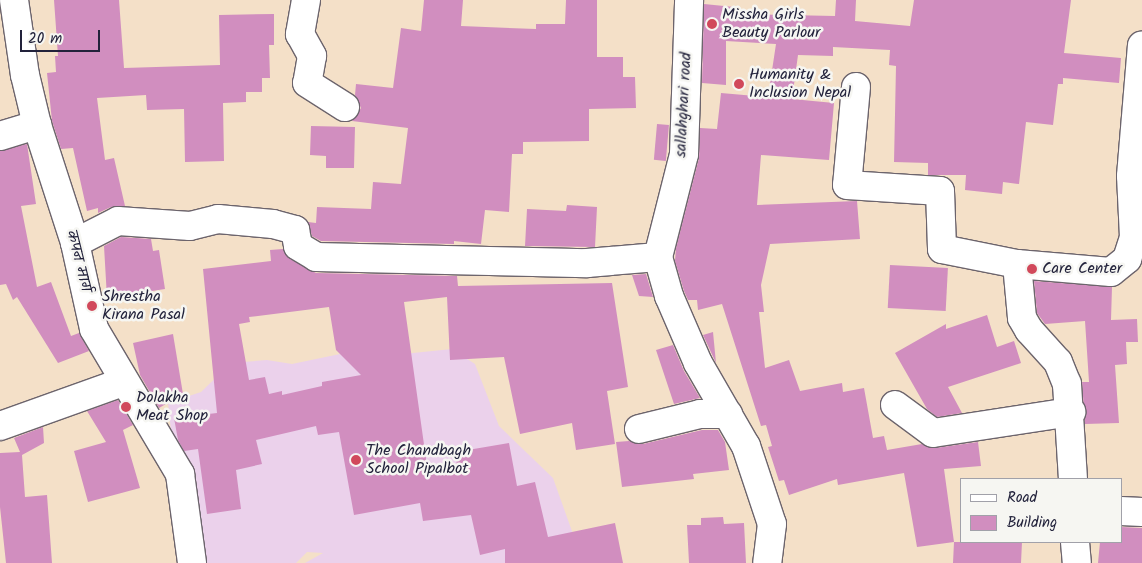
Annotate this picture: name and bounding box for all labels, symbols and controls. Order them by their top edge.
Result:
place label: Missha Girls Beauty Parlour [722,5,820,43]
marker: Missha Girls Beauty Parlour [706,18,718,30]
scale bar [22,20,102,52]
text: 20 m [28,27,62,51]
street label: sallahghari road [672,52,696,158]
place label: Humanity & Inclusion Nepal [749,65,851,103]
marker: Humanity & Inclusion Nepal [733,78,745,90]
street label: कपन मार्ग [61,228,95,294]
place label: Care Center [1042,259,1122,279]
marker: Care Center [1026,263,1038,275]
place label: Shrestha Kirana Pasal [102,287,185,325]
marker: Shrestha Kirana Pasal [86,300,98,312]
place label: Dolakha Meat Shop [136,388,208,426]
marker: Dolakha Meat Shop [120,401,132,413]
place label: The Chandbagh School Pipalbot [366,441,471,479]
marker: The Chandbagh School Pipalbot [350,454,362,466]
legend [960,478,1122,543]
text: Road [1007,486,1037,510]
text: Building [1007,511,1057,535]

